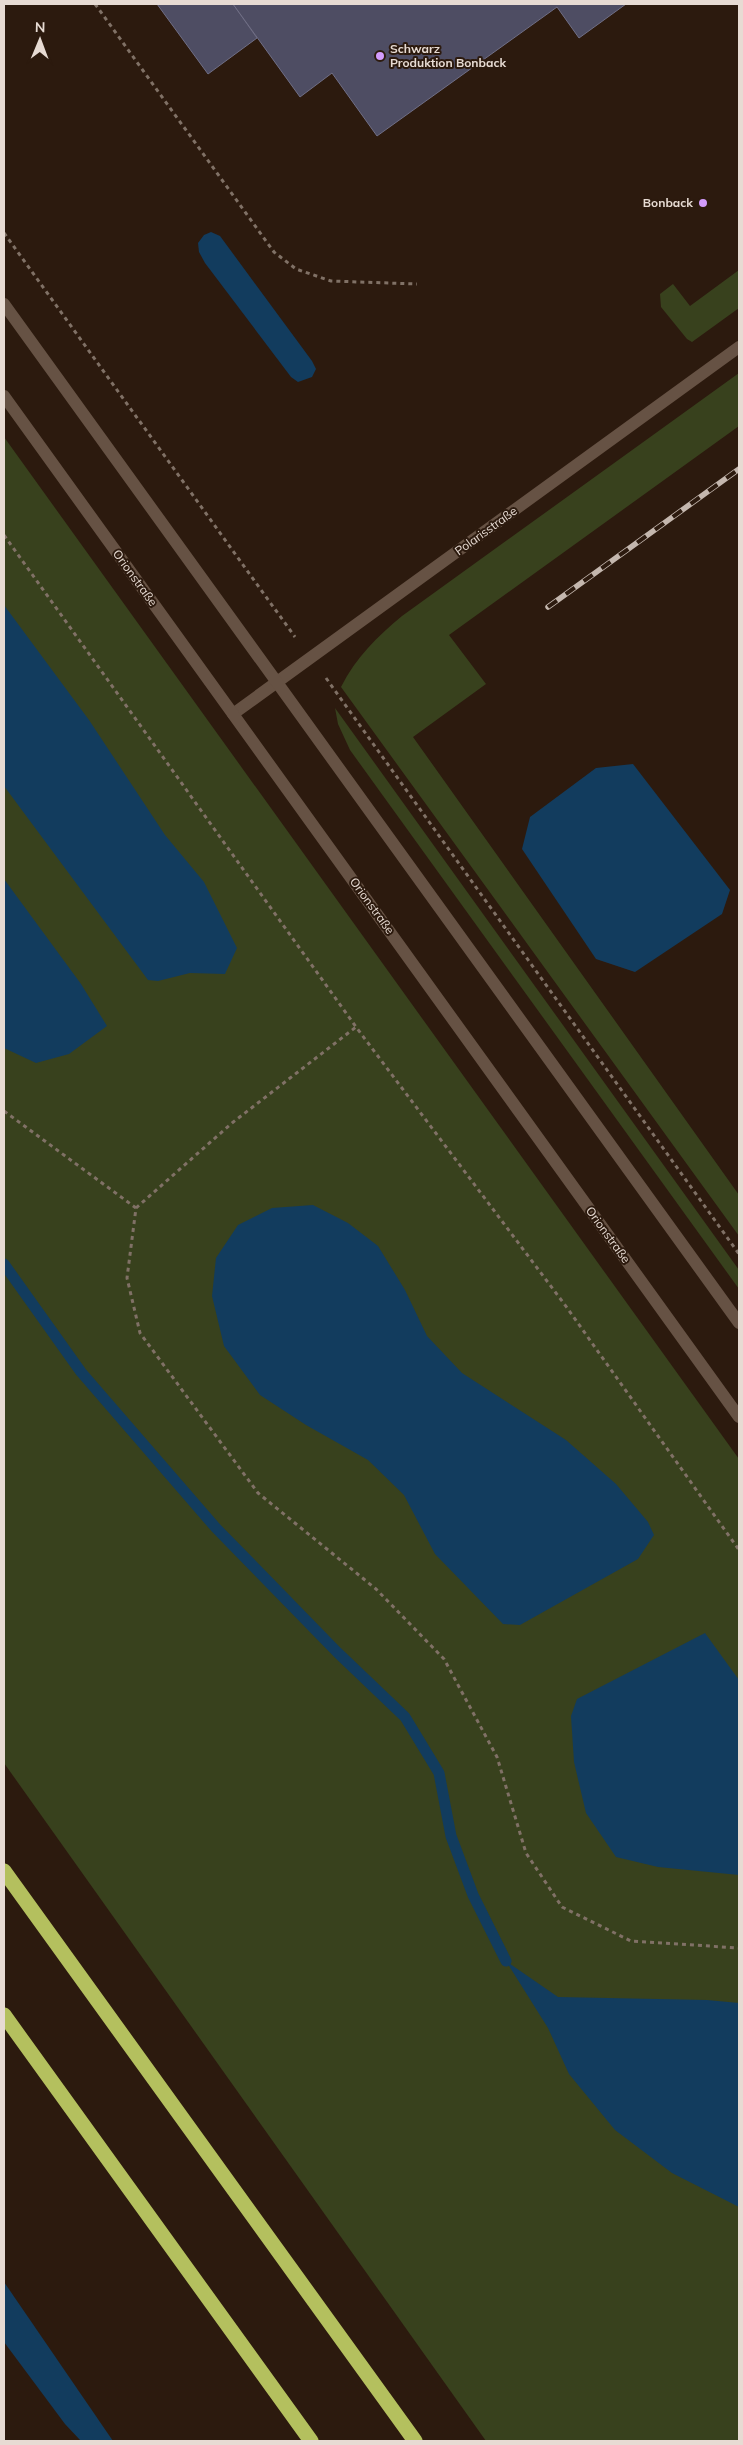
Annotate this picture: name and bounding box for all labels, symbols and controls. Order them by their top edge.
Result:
north arrow [15,15,65,65]
text: N [35,18,46,36]
place label: Schwarz Produktion Bonback [390,41,506,70]
marker: Schwarz Produktion Bonback [374,50,386,62]
place label: Bonback [643,195,693,210]
marker: Bonback [697,197,709,209]
street label: Polarisstraße [452,503,520,558]
street label: Orionstraße [110,547,161,609]
street label: Orionstraße [347,875,398,937]
street label: Orionstraße [583,1204,634,1266]

